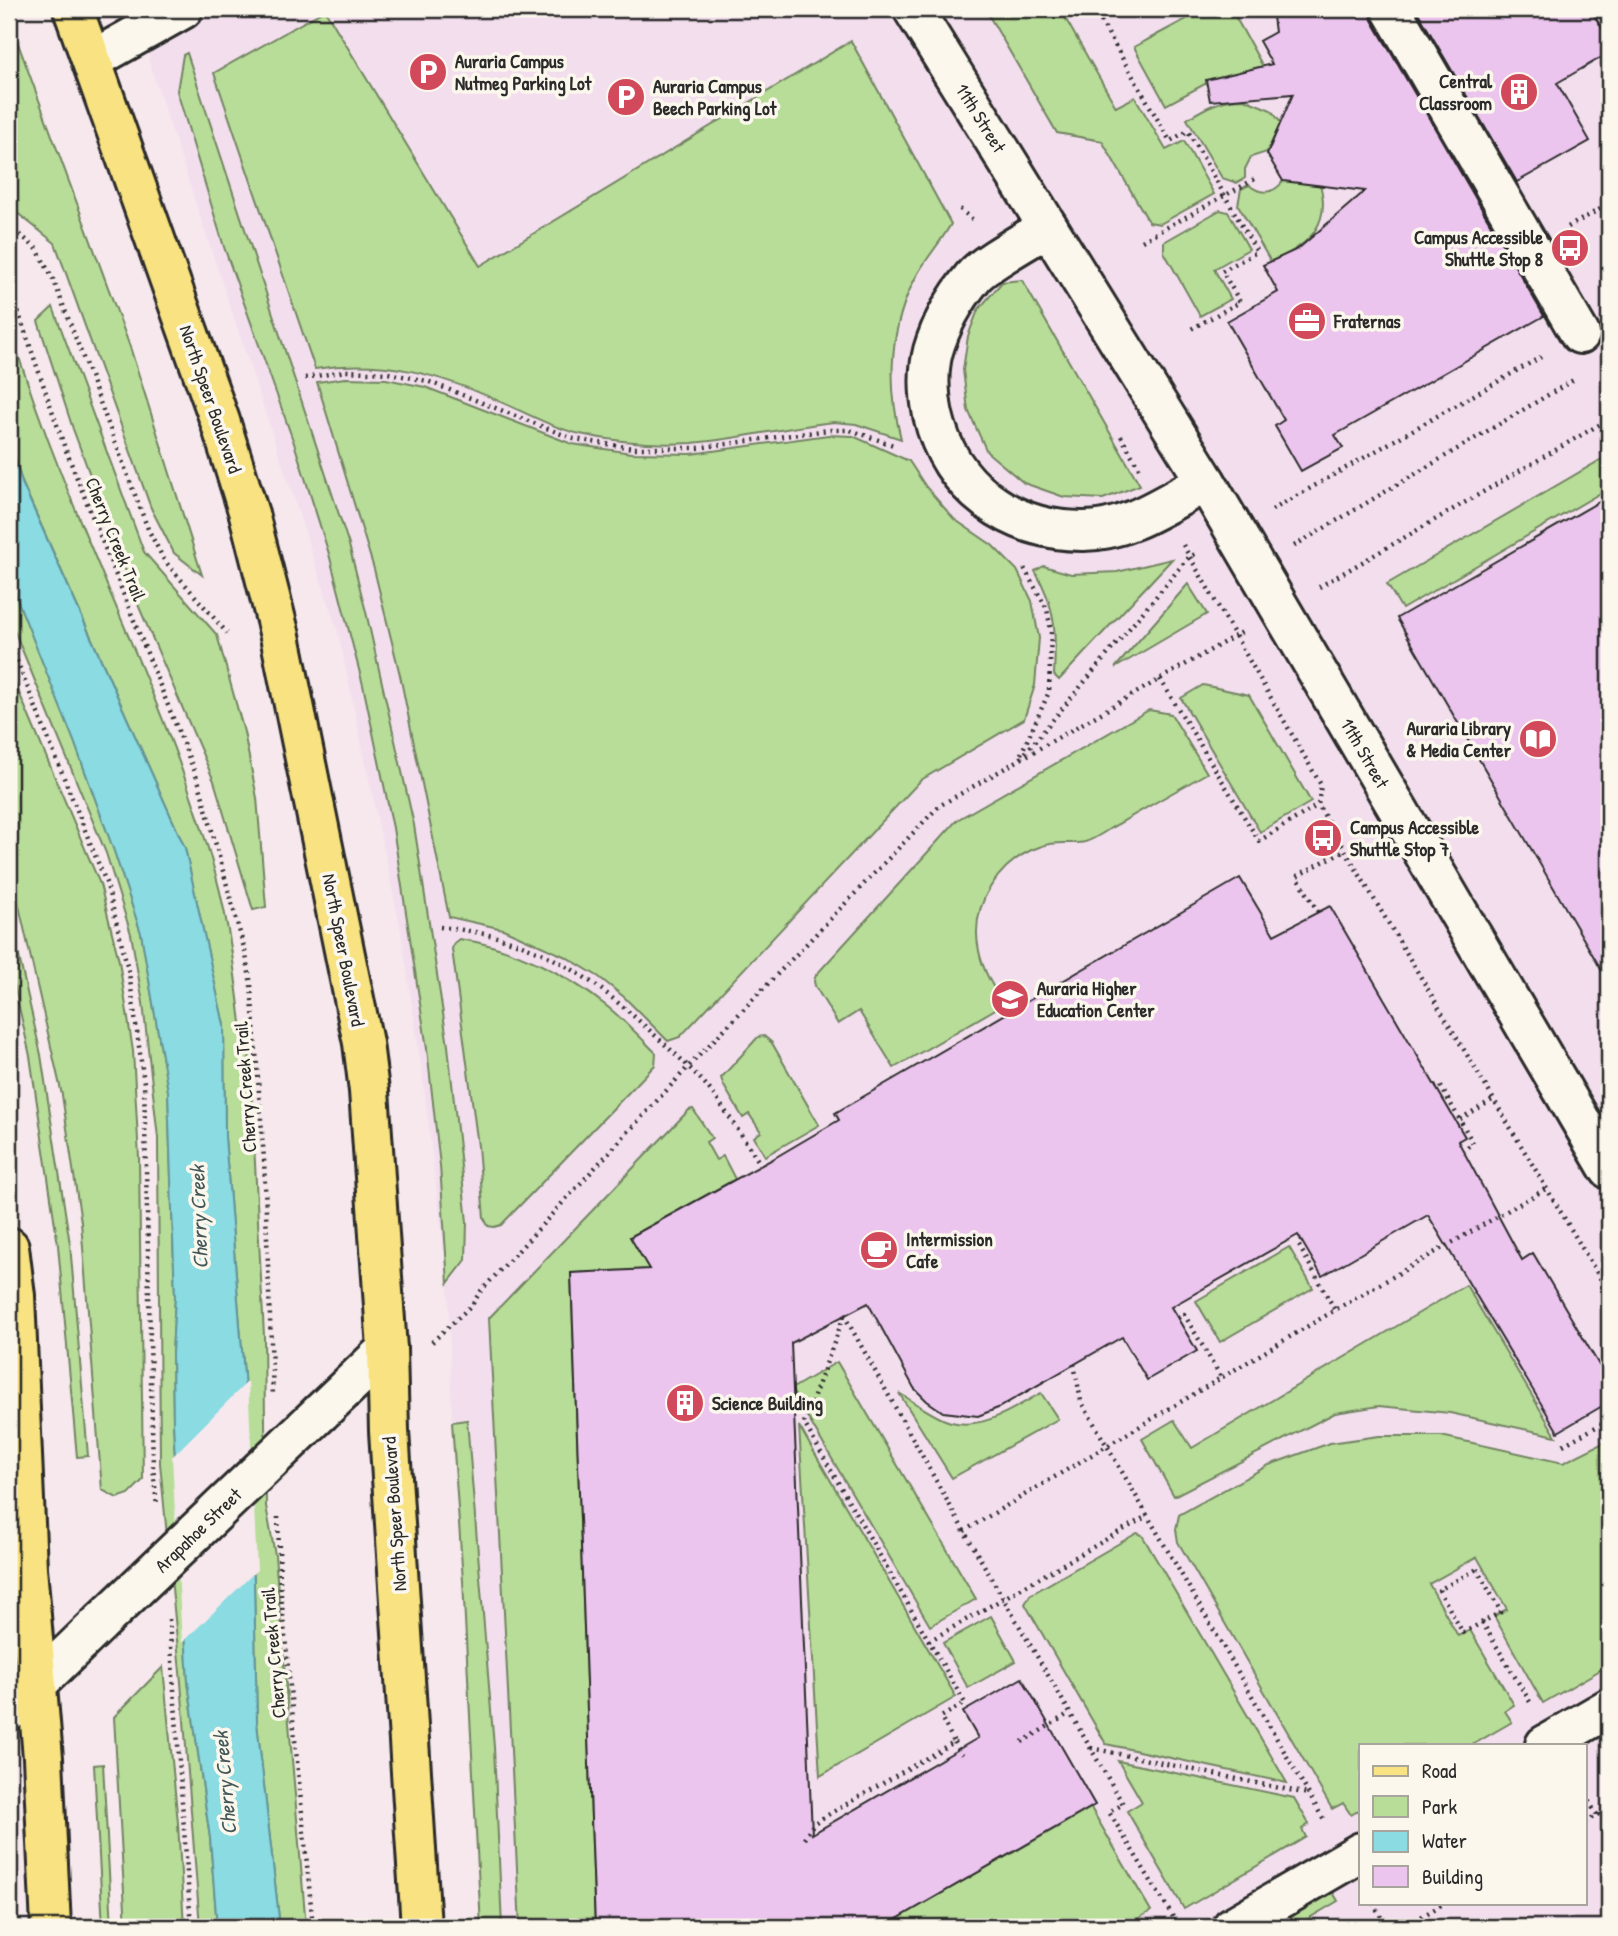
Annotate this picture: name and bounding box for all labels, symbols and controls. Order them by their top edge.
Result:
place label: Auraria Campus Nutmeg Parking Lot [455,48,593,97]
parking icon: Auraria Campus Nutmeg Parking Lot [407,51,449,93]
place label: Central Classroom [1419,68,1493,116]
building icon: Central Classroom [1498,71,1540,113]
place label: Auraria Campus Beech Parking Lot [653,73,778,122]
parking icon: Auraria Campus Beech Parking Lot [605,76,647,118]
street label: 11th Street [950,78,1013,158]
place label: Campus Accessible Shuttle Stop 8 [1414,224,1543,273]
bus stop icon: Campus Accessible Shuttle Stop 8 [1549,227,1591,269]
office icon: Fraternas [1286,300,1328,342]
place label: Fraternas [1333,308,1401,334]
street label: North Speer Boulevard [173,322,249,477]
street label: Cherry Creek Trail [79,473,153,606]
street label: 11th Street [1335,713,1396,793]
place label: Auraria Library & Media Center [1406,715,1512,763]
library icon: Auraria Library & Media Center [1517,718,1559,760]
place label: Campus Accessible Shuttle Stop 7 [1350,814,1480,863]
bus stop icon: Campus Accessible Shuttle Stop 7 [1302,817,1344,859]
street label: North Speer Boulevard [316,871,372,1029]
place label: Auraria Higher Education Center [1037,975,1155,1023]
school or university icon: Auraria Higher Education Center [989,978,1031,1020]
street label: Cherry Creek Trail [227,1020,263,1153]
water label: Cherry Creek [182,1162,215,1269]
place label: Intermission Cafe [906,1226,993,1274]
cafe icon: Intermission Cafe [858,1229,900,1271]
building icon: Science Building [664,1382,706,1424]
place label: Science Building [712,1390,824,1417]
street label: North Speer Boulevard [376,1435,412,1592]
street label: Arapahoe Street [149,1482,247,1578]
street label: Cherry Creek Trail [254,1586,292,1719]
water label: Cherry Creek [205,1728,243,1836]
legend [1359,1744,1586,1904]
text: Road [1422,1756,1456,1785]
text: Park [1422,1792,1457,1821]
text: Water [1422,1826,1467,1855]
text: Building [1422,1862,1483,1891]

